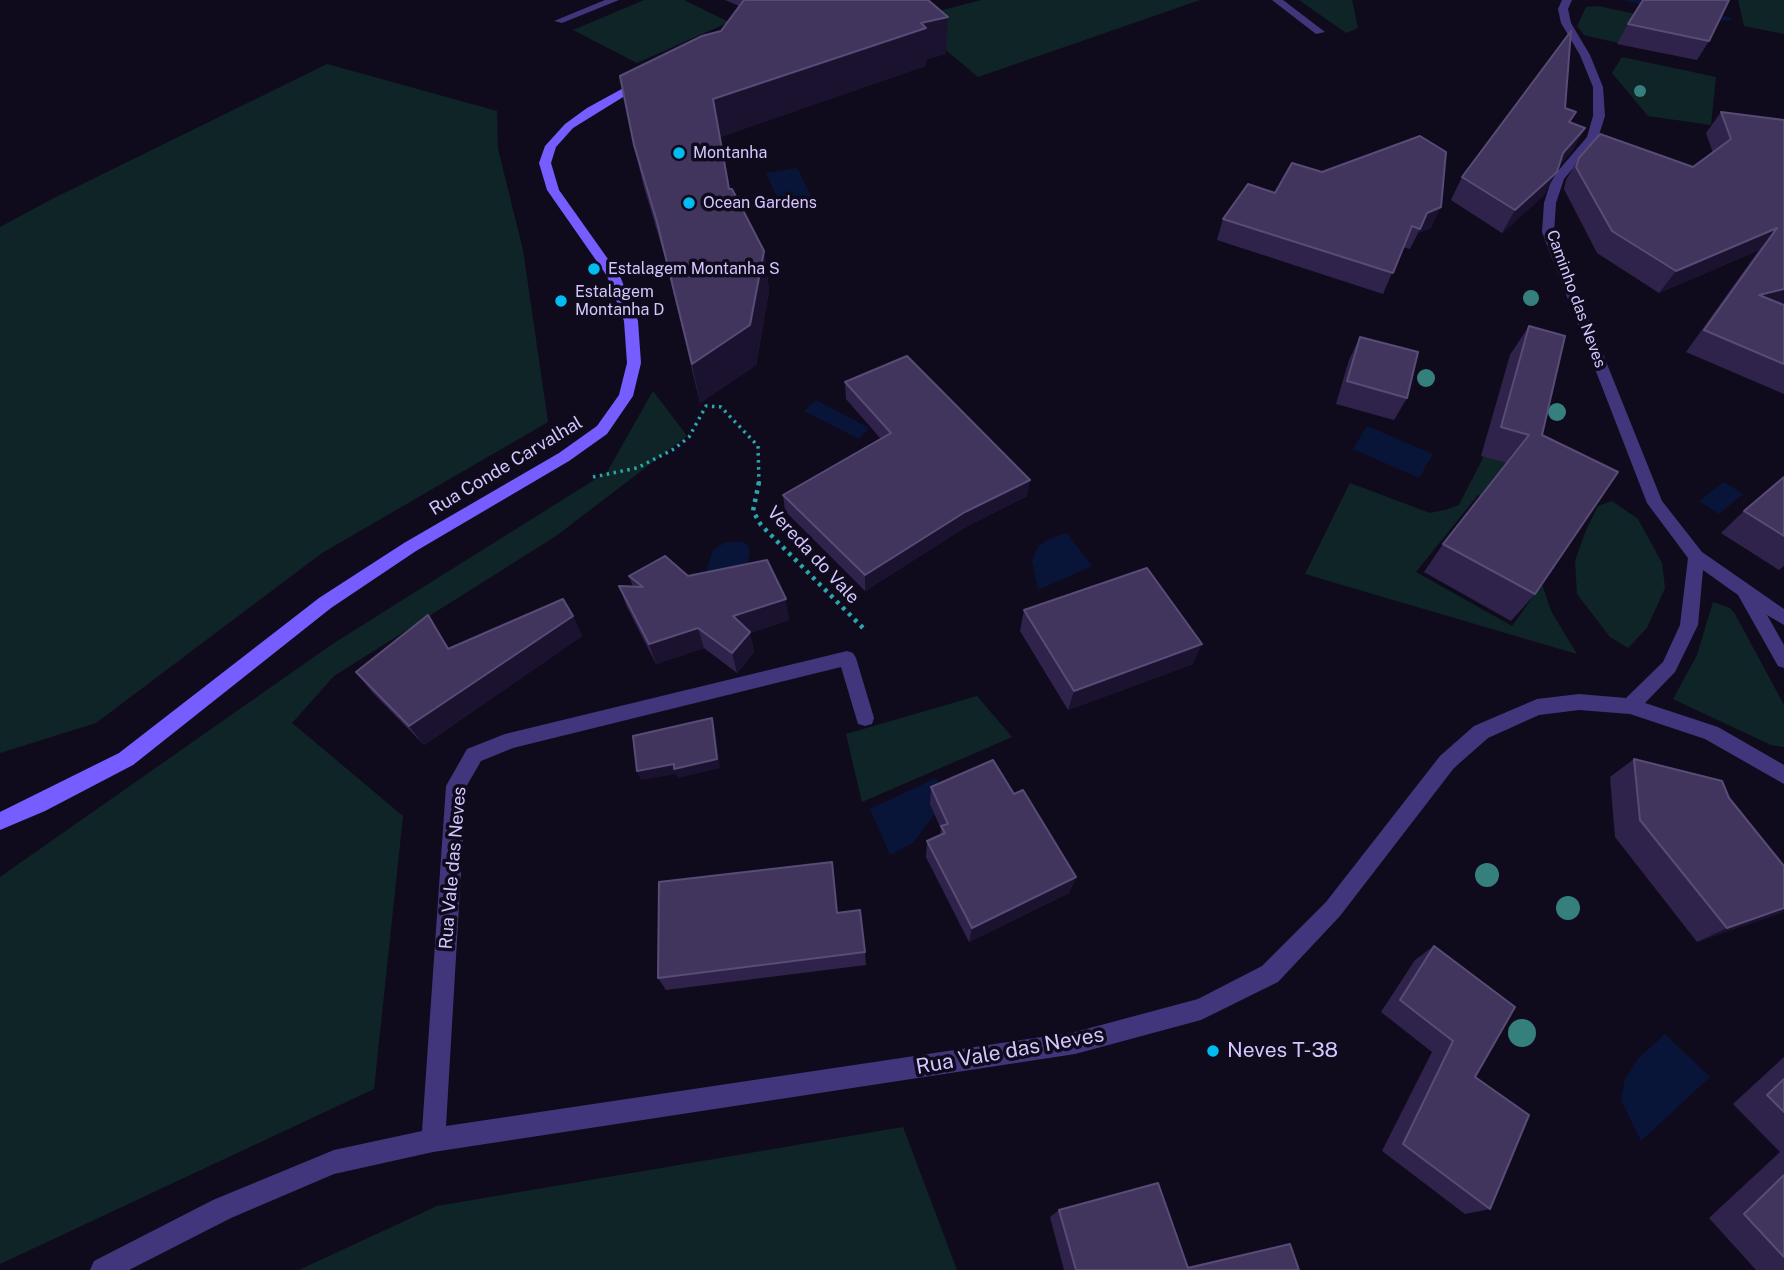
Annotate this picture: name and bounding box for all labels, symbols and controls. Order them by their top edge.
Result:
place label: Montanha [693,143,767,163]
marker: Montanha [671,145,687,161]
place label: Ocean Gardens [703,193,817,213]
marker: Ocean Gardens [681,195,697,211]
street label: Caminho das Neves [1542,227,1610,371]
place label: Estalagem Montanha S [608,259,780,279]
marker: Estalagem Montanha S [586,261,602,277]
place label: Estalagem Montanha D [575,282,664,320]
marker: Estalagem Montanha D [553,293,569,309]
street label: Rua Conde Carvalhal [426,412,586,520]
street label: Vereda do Vale [762,502,864,608]
street label: Rua Vale das Neves [435,786,471,950]
street label: Rua Vale das Neves [914,1022,1106,1080]
place label: Neves T-38 [1227,1038,1338,1064]
marker: Neves T-38 [1205,1043,1221,1059]

